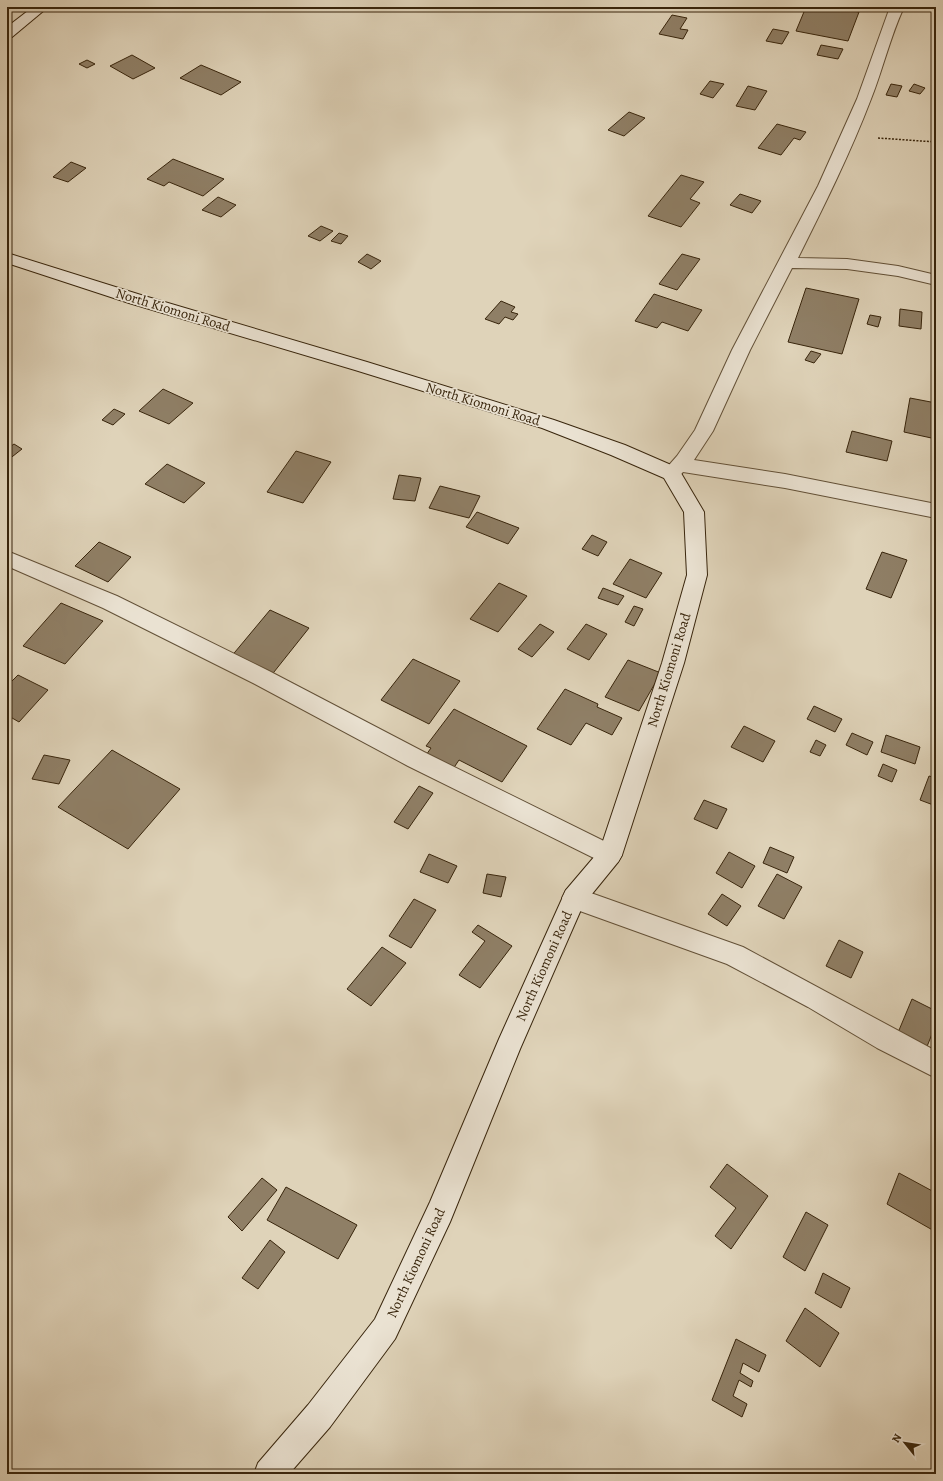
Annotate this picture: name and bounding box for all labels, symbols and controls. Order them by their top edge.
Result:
street label: North Kiomoni Road [113,284,233,337]
street label: North Kiomoni Road [423,378,543,431]
street label: North Kiomoni Road [643,610,696,730]
street label: North Kiomoni Road [511,907,577,1024]
street label: North Kiomoni Road [382,1205,450,1321]
north arrow [885,1423,925,1463]
text: N [888,1431,905,1445]

